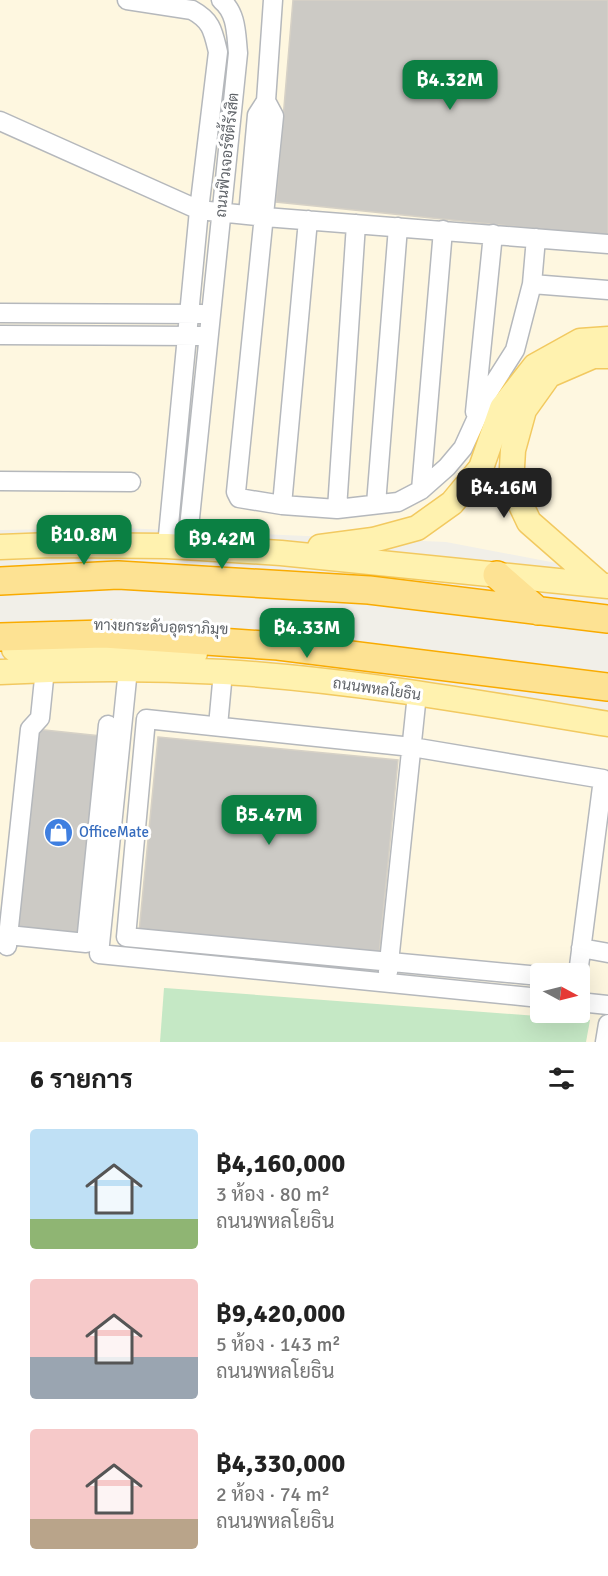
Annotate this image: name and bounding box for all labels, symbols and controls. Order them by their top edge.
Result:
pin: ฿4.32M [401,60,499,111]
text: ฿4.32M [417,67,483,92]
street label: ถนนฟิวเจอร์ซิตี้รังสิต [206,91,243,218]
pin: ฿4.16M [455,468,553,519]
text: ฿4.16M [471,475,537,500]
pin: ฿10.8M [35,515,133,566]
pin: ฿9.42M [173,519,271,570]
text: ฿10.8M [51,522,117,547]
text: ฿9.42M [189,526,255,551]
pin: ฿4.33M [258,608,356,659]
text: ฿4.33M [274,615,340,640]
street label: ทางยกระดับอุตราภิมุข [93,616,229,640]
street label: ถนนพหลโยธิน [332,673,422,704]
pin: ฿5.47M [220,795,318,846]
text: ฿5.47M [236,802,302,827]
shop icon: OfficeMate [42,816,74,848]
place label: OfficeMate [79,823,149,841]
north arrow [530,963,590,1023]
map controls [530,963,590,1023]
icon: filters [545,1062,578,1095]
text: 6 รายการ [30,1064,133,1096]
text: ฿4,160,000 [216,1148,345,1180]
icon: home [78,1153,150,1225]
text: 3 ห้อง · 80 m² [216,1182,330,1207]
text: ถนนพหลโยธิน [216,1209,334,1234]
text: ฿9,420,000 [216,1298,345,1330]
icon: home [78,1303,150,1375]
text: 5 ห้อง · 143 m² [216,1332,341,1357]
text: ถนนพหลโยธิน [216,1359,334,1384]
text: ฿4,330,000 [216,1448,345,1480]
icon: home [78,1453,150,1525]
text: 2 ห้อง · 74 m² [216,1482,330,1507]
text: ถนนพหลโยธิน [216,1509,334,1534]

